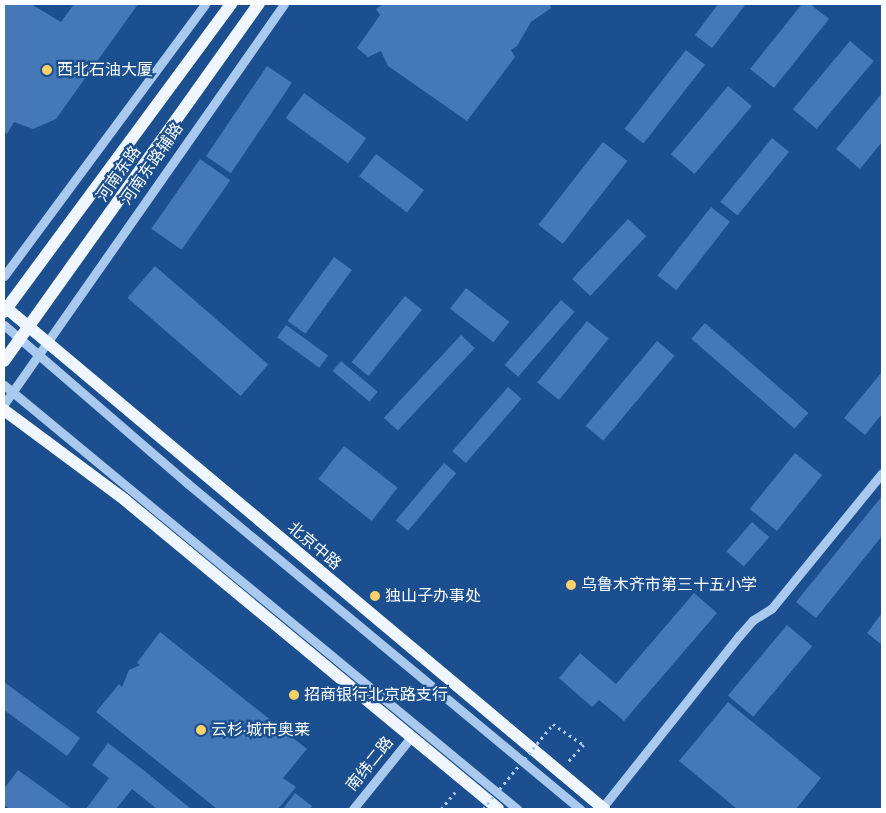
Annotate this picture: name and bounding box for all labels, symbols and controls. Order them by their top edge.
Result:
place label: 西北石油大厦 [57,60,153,80]
marker: 西北石油大厦 [41,64,53,76]
street label: 河南东路辅路 [117,119,187,209]
street label: 河南东路 [93,142,145,206]
street label: 北京中路 [283,518,345,574]
place label: 乌鲁木齐市第三十五小学 [581,575,757,595]
marker: 乌鲁木齐市第三十五小学 [565,579,577,591]
place label: 独山子办事处 [385,586,481,606]
marker: 独山子办事处 [369,590,381,602]
place label: 招商银行北京路支行 [304,685,448,705]
marker: 招商银行北京路支行 [288,689,300,701]
place label: 云杉·城市奥莱 [211,720,310,740]
marker: 云杉·城市奥莱 [195,724,207,736]
street label: 南纬二路 [342,733,398,795]

